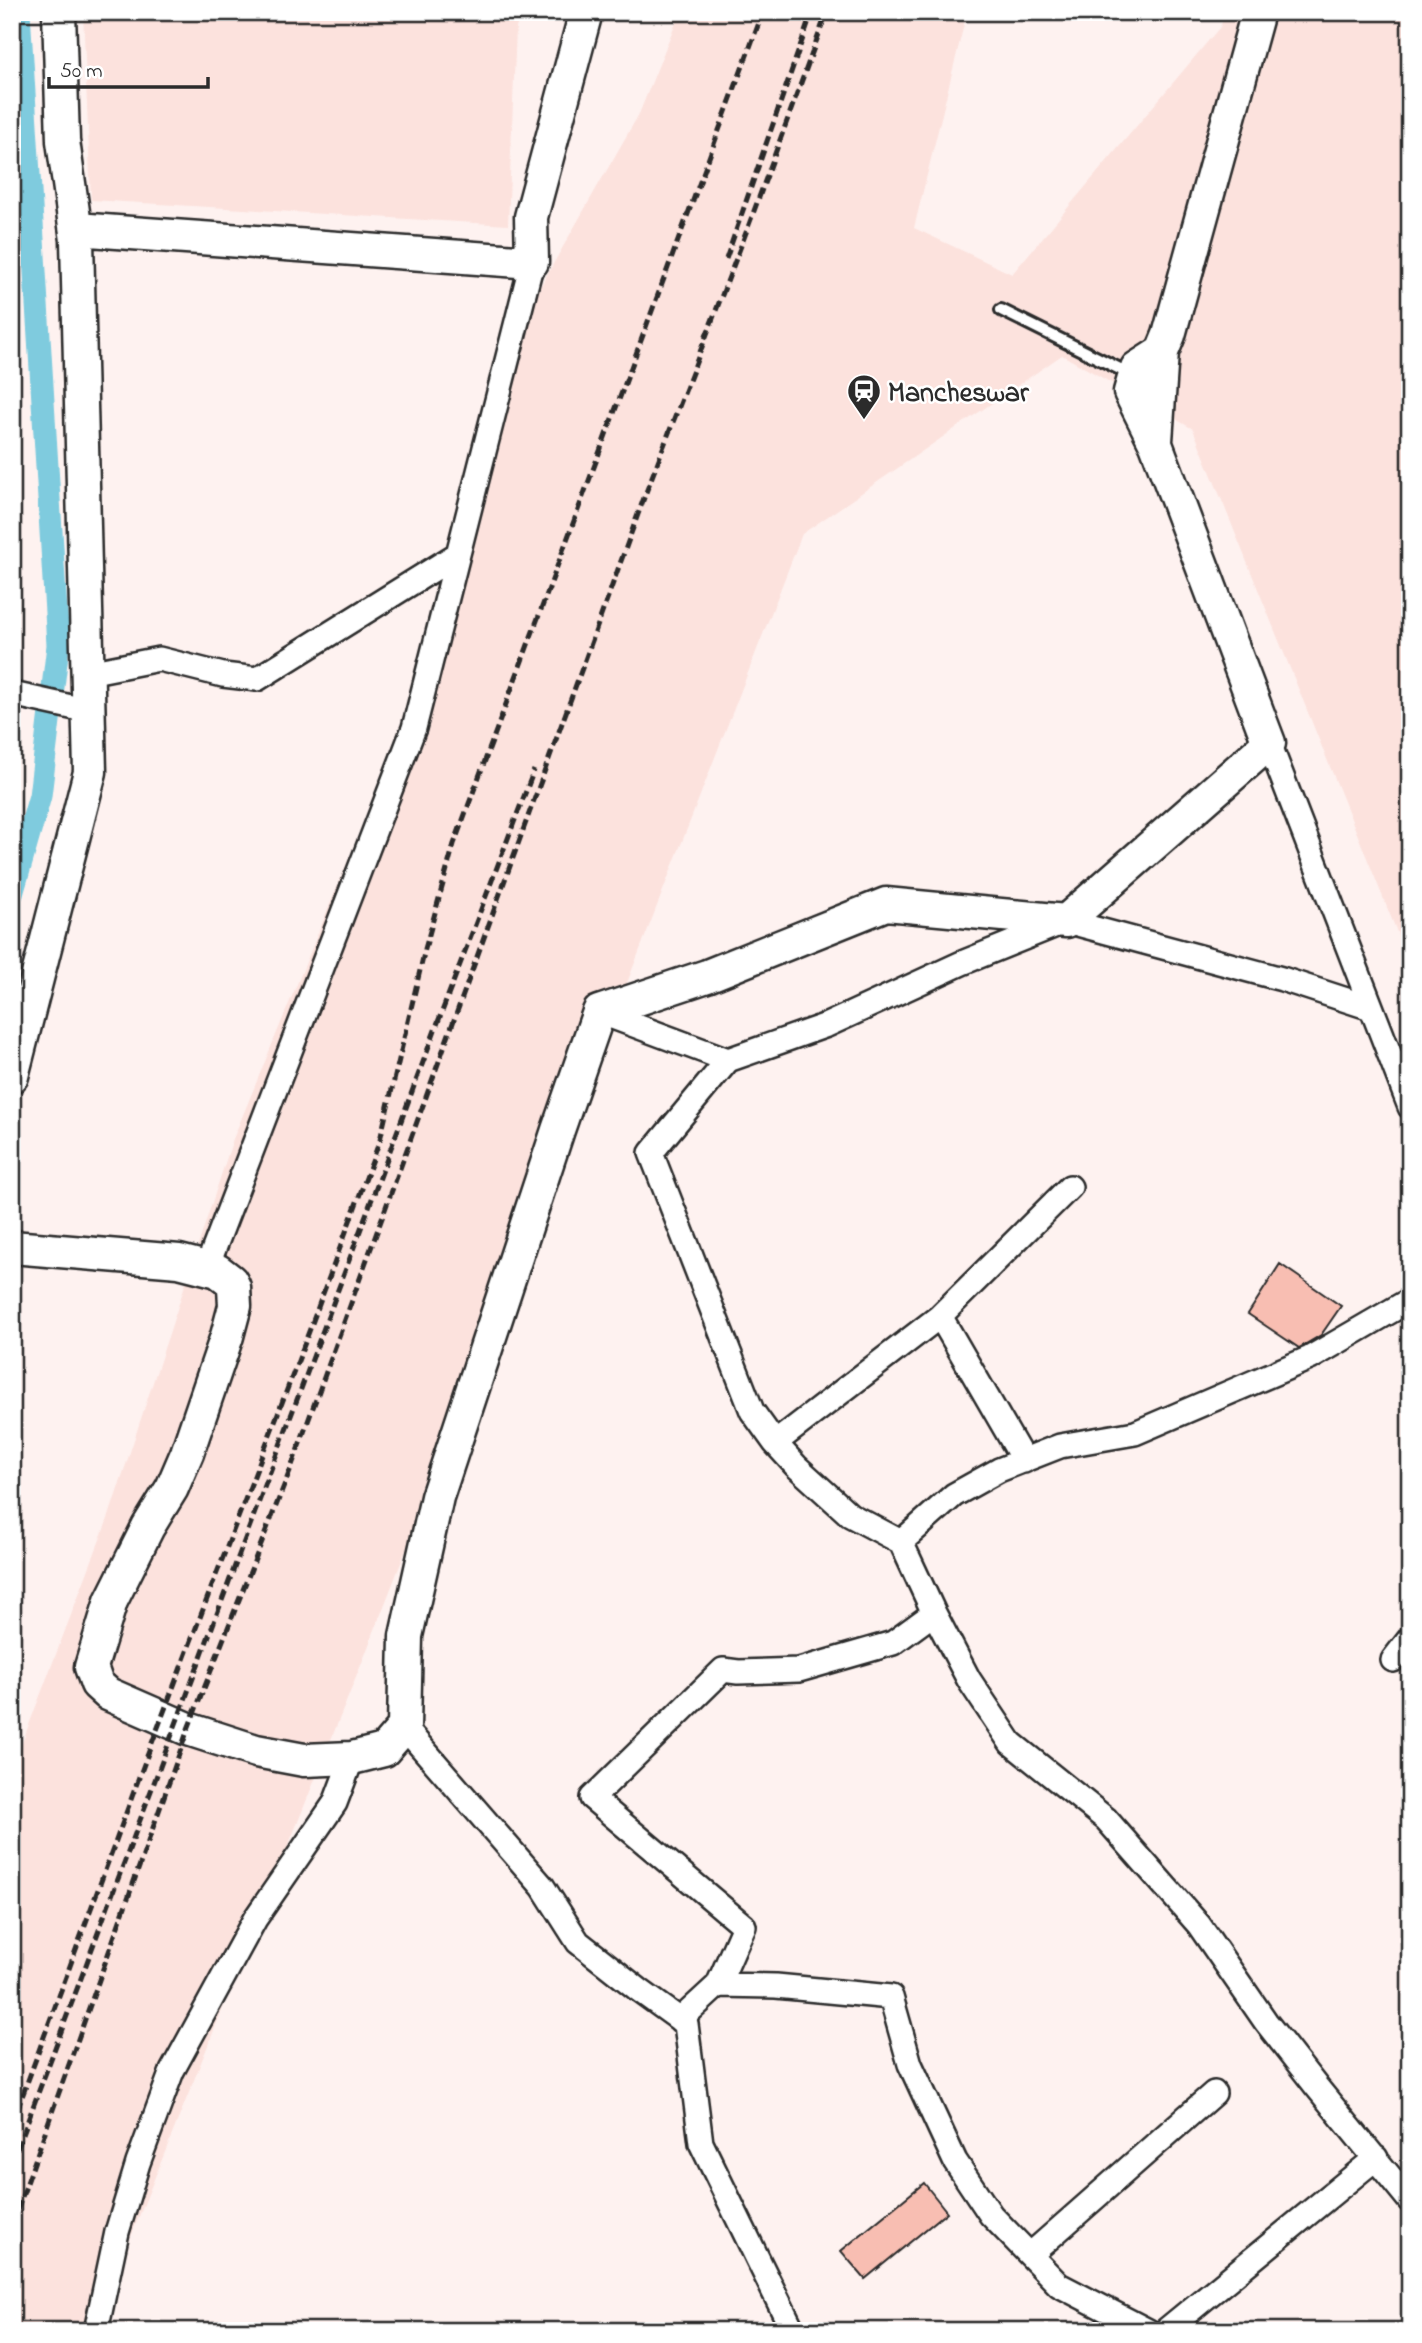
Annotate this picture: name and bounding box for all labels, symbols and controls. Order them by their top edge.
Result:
scale bar [49,46,208,90]
text: 50 m [60,57,103,87]
station icon: Mancheswar [845,372,883,421]
place label: Mancheswar [888,374,1030,415]

